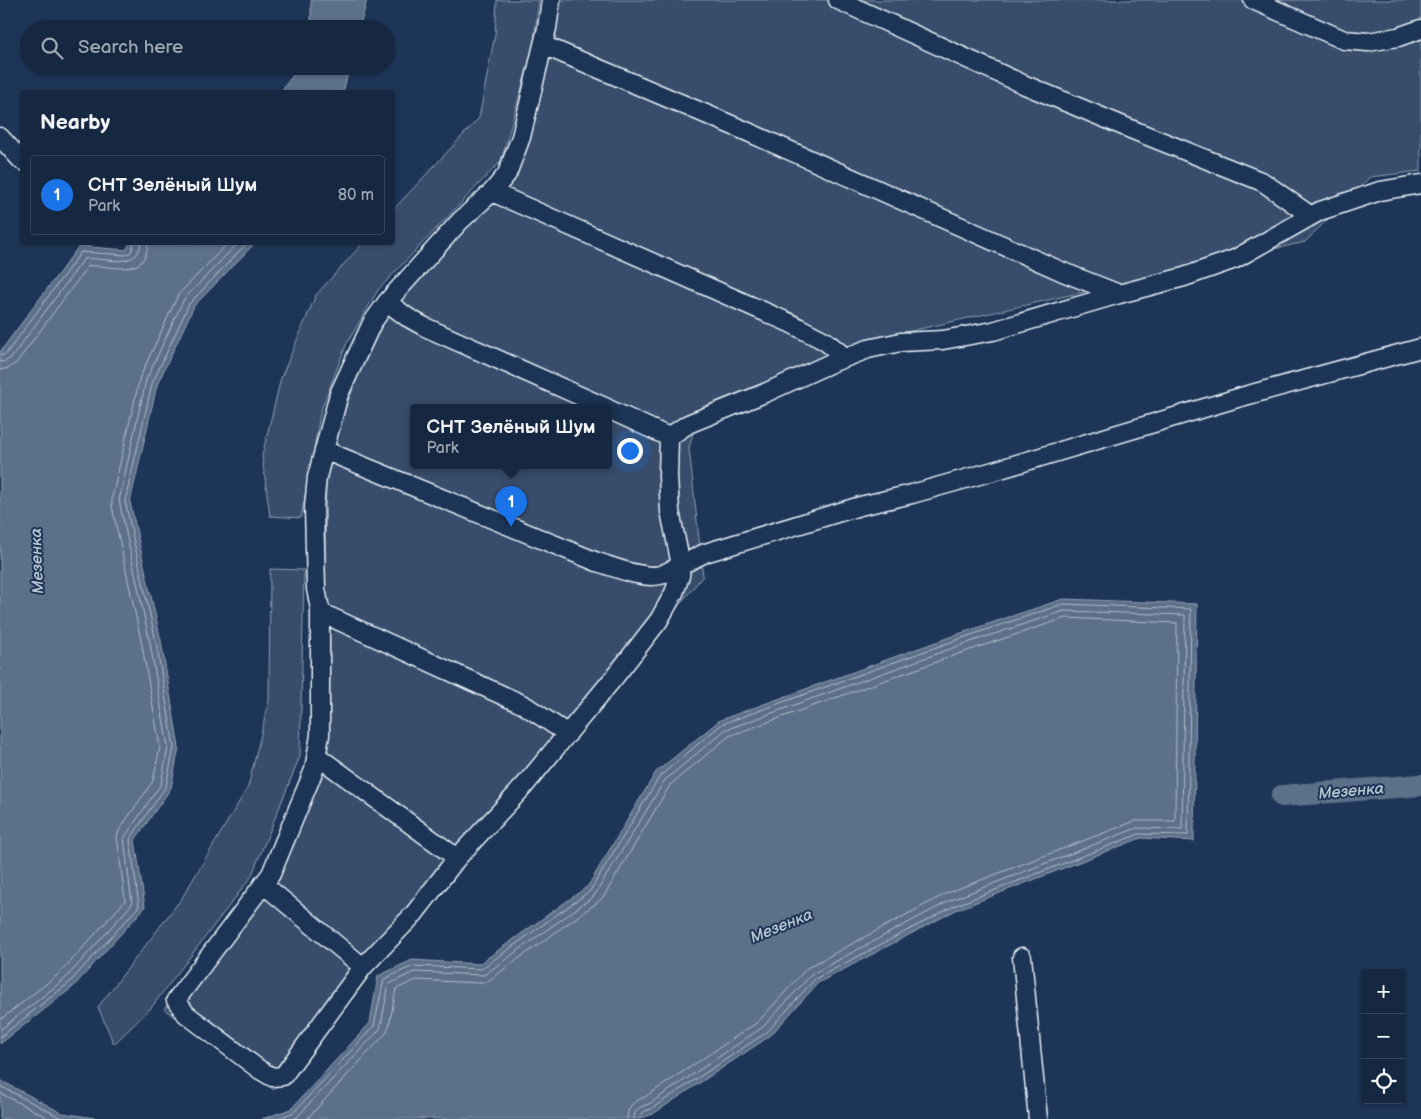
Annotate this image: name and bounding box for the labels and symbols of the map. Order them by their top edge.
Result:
your location [617,438,643,464]
pin: 1 [495,486,527,527]
water label: Мезенка [27,528,48,594]
water label: Мезенка [1317,779,1385,804]
water label: Мезенка [747,905,816,948]

